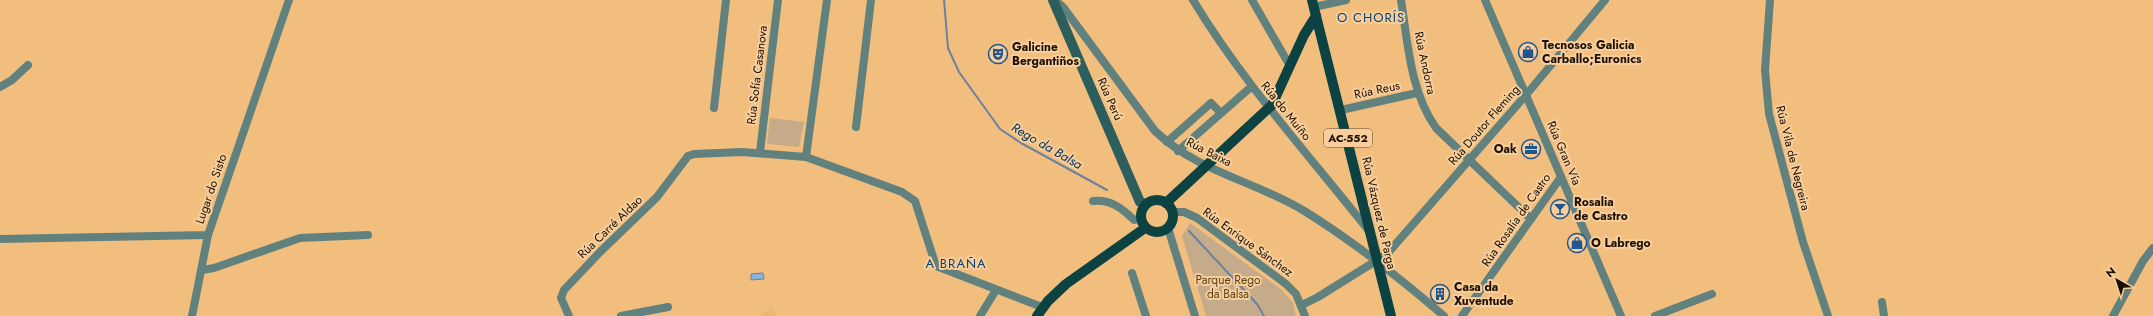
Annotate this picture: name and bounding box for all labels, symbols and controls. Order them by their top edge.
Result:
district label: O CHORÍS [1337,8,1405,27]
street label: Rúa Sofía Casanova [742,24,772,126]
street label: Rúa Andorra [1410,30,1441,96]
place label: Tecnosos Galicia Carballo;Euronics [1542,36,1642,68]
place label: Galicine Bergantiños [1012,38,1079,70]
shop icon: Tecnosos Galicia Carballo;Euronics [1517,41,1539,63]
theatre icon: Galicine Bergantiños [987,43,1009,65]
street label: Rúa Perú [1093,75,1127,123]
street label: Rúa Reus [1352,76,1402,104]
street label: Rúa do Muíño [1257,78,1316,145]
street label: Rúa Doutor Fleming [1444,81,1524,169]
street label: Rúa Vila de Negreira [1771,104,1815,213]
water label: Rego da Balsa [1008,118,1086,174]
street label: Rúa Gran Vía [1542,118,1586,188]
road number: AC-552 [1324,129,1372,147]
street label: Rúa Baixa [1183,133,1235,171]
office icon: Oak [1520,138,1542,160]
place label: Oak [1494,140,1517,158]
street label: Lugar do Sisto [191,151,231,226]
street label: Rúa Vázquez de Parga [1357,155,1401,271]
street label: Rúa Rosalía de Castro [1477,169,1555,270]
street label: Rúa Carré Aldao [574,191,647,263]
place label: Rosalia de Castro [1574,193,1628,225]
bar icon: Rosalia de Castro [1549,198,1571,220]
street label: Rúa Enrique Sánchez [1199,203,1297,281]
shop icon: O Labrego [1566,232,1588,254]
place label: O Labrego [1591,234,1651,252]
district label: A BRAÑA [925,254,987,273]
north arrow [2097,260,2137,300]
text: N [2102,263,2119,281]
park label: Parque Rego da Balsa [1195,271,1261,303]
place label: Casa da Xuventude [1454,278,1514,310]
building icon: Casa da Xuventude [1429,283,1451,305]

